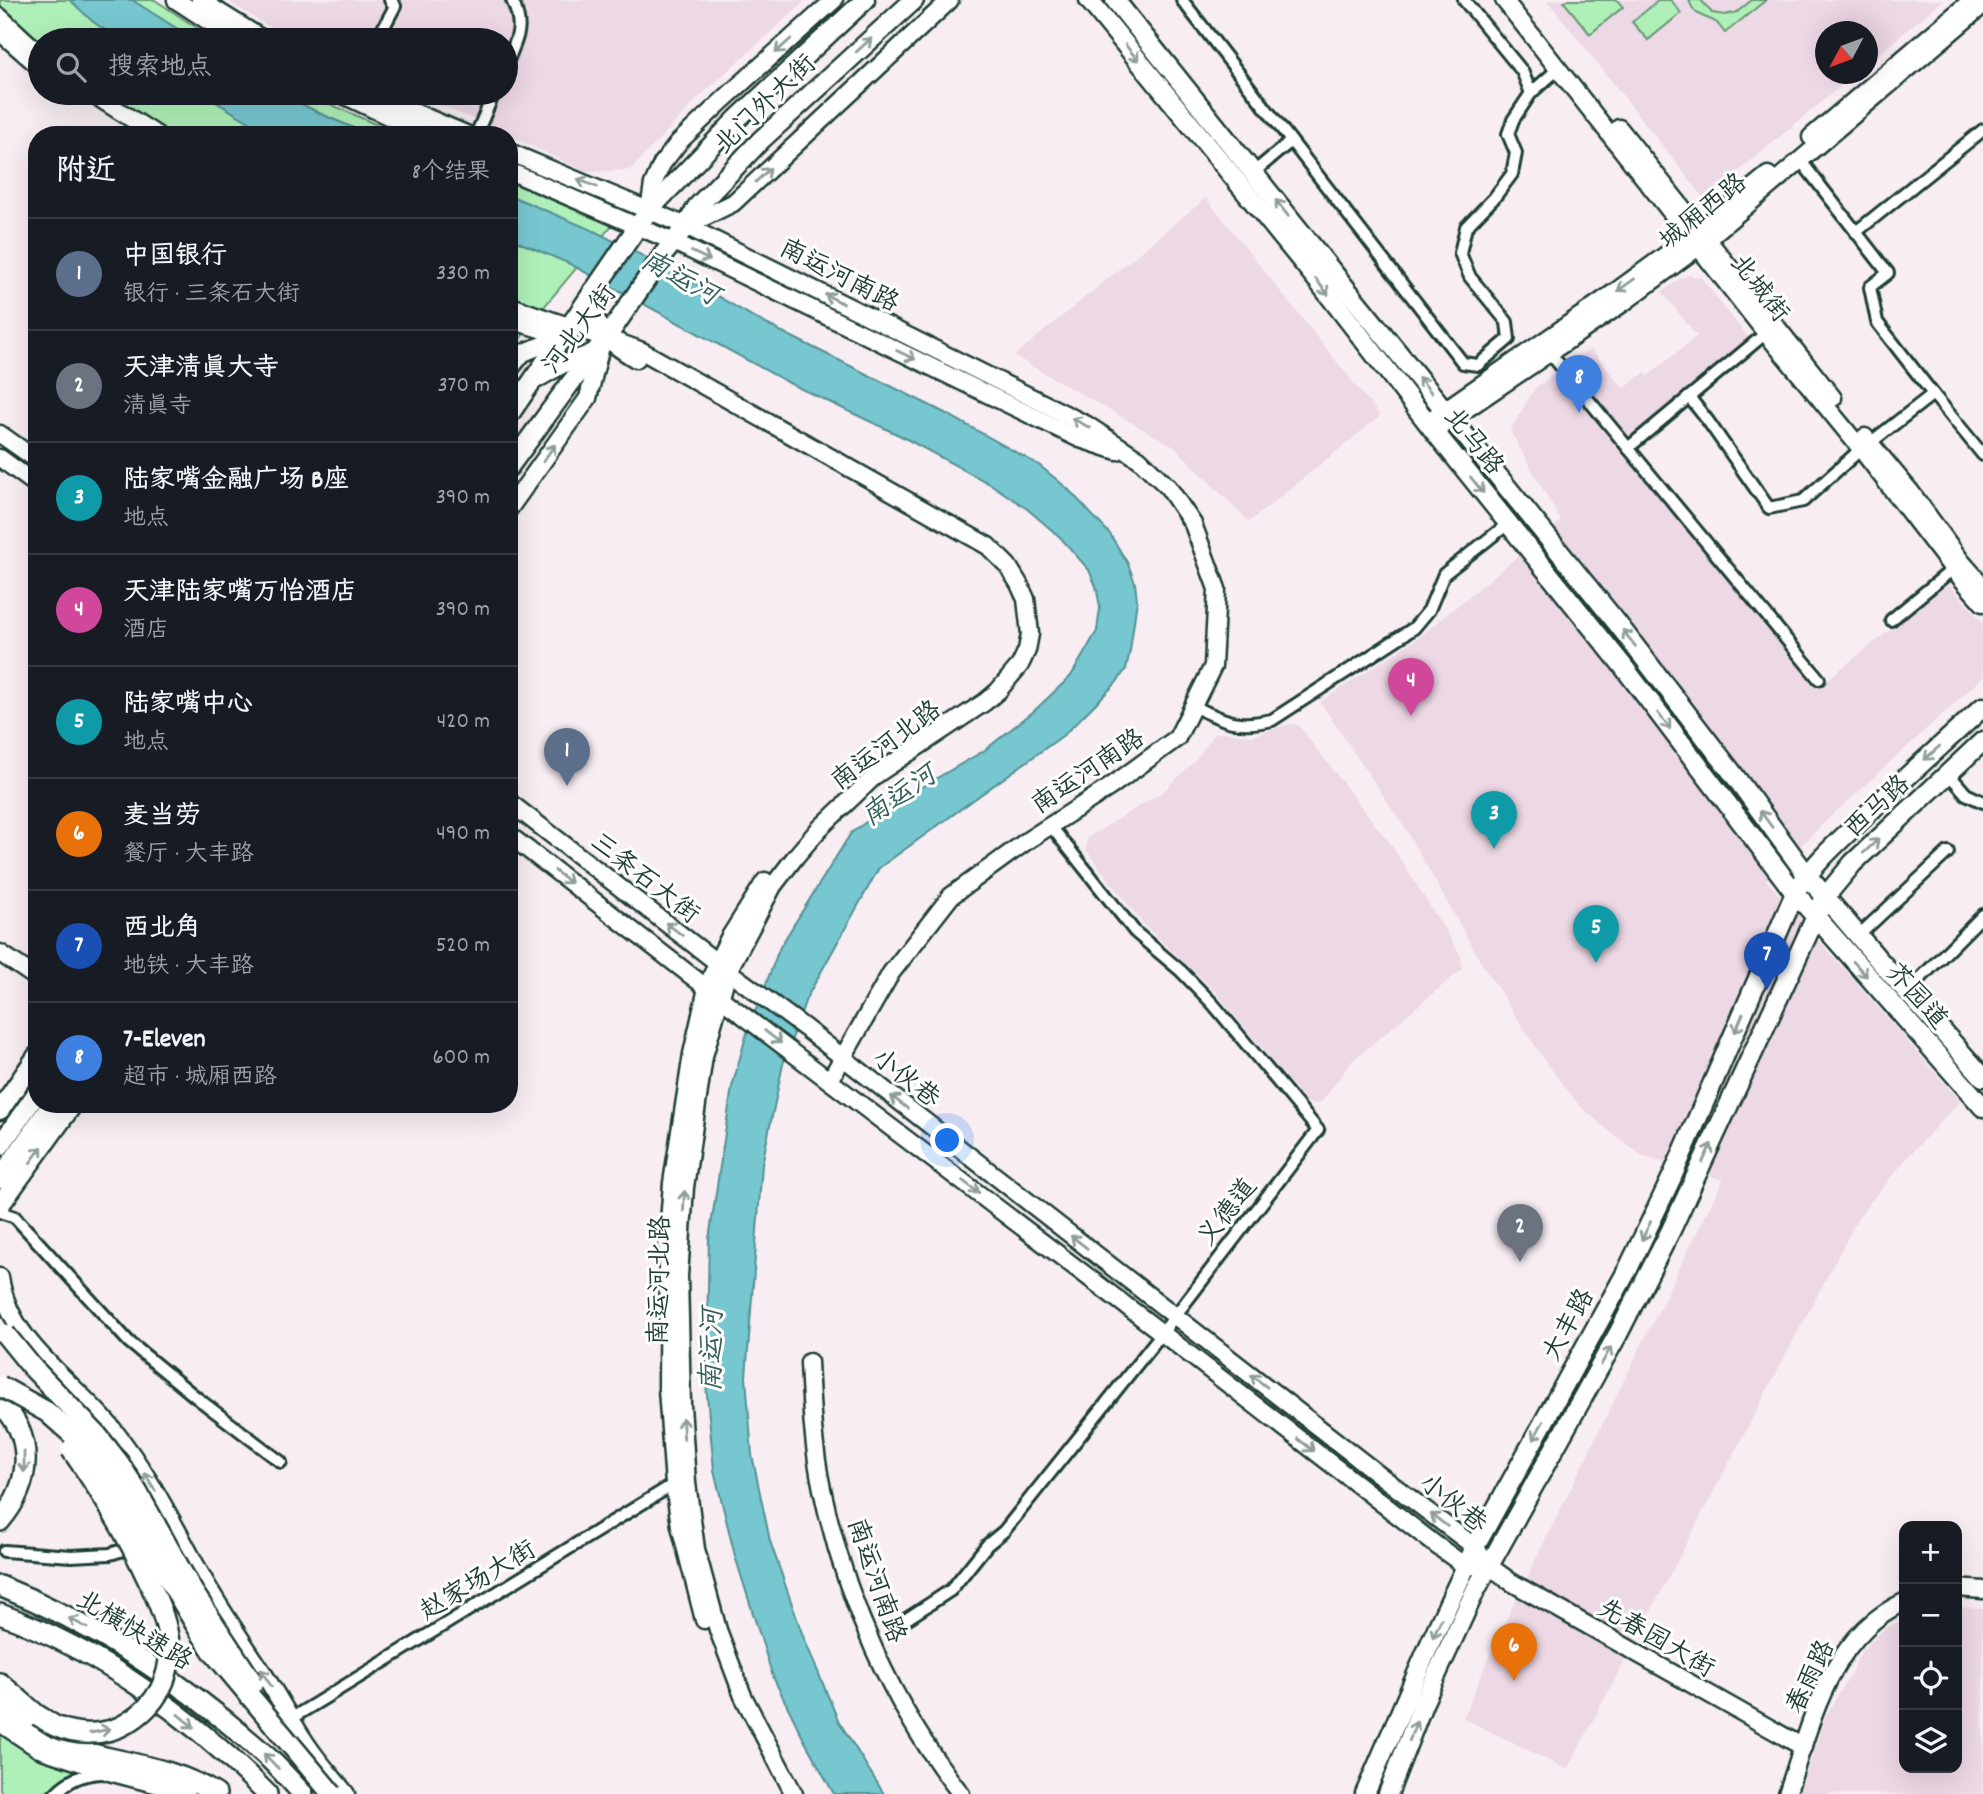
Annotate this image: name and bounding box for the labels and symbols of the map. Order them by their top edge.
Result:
north arrow [1815,21,1878,84]
one-way arrow [775,37,792,54]
one-way arrow [855,37,872,54]
one-way arrow [1124,43,1140,61]
street label: 北门外大街 [707,47,826,164]
street label: 城厢西路 [1652,166,1756,260]
one-way arrow [754,167,771,184]
one-way arrow [576,176,598,189]
one-way arrow [1274,199,1289,217]
street label: 南运河南路 [772,231,905,323]
water label: 南运河 [632,243,728,320]
street label: 北城街 [1720,247,1797,331]
one-way arrow [690,249,711,263]
street label: 河北大街 [535,277,627,383]
one-way arrow [1314,277,1329,295]
one-way arrow [1617,277,1635,292]
one-way arrow [824,291,845,305]
one-way arrow [895,349,916,362]
pin: 8 [1556,355,1602,413]
one-way arrow [1417,376,1432,394]
street label: 北马路 [1433,400,1511,484]
one-way arrow [1072,416,1092,430]
one-way arrow [542,444,556,463]
one-way arrow [1470,475,1485,493]
one-way arrow [1621,629,1636,648]
pin: 4 [1388,658,1434,716]
street label: 南运河北路 [824,692,946,796]
one-way arrow [1656,711,1671,729]
street label: 南运河南路 [1025,721,1153,825]
pin: 1 [544,728,590,786]
one-way arrow [1923,745,1941,761]
water label: 南运河 [854,756,942,832]
street label: 西马路 [1837,767,1920,848]
pin: 3 [1471,791,1517,849]
one-way arrow [1759,810,1774,829]
street label: 三条石大街 [581,825,706,934]
one-way arrow [1862,838,1879,855]
one-way arrow [553,870,572,885]
pin: 5 [1573,905,1619,963]
one-way arrow [666,922,684,937]
pin: 7 [1744,932,1790,990]
street label: 芥园道 [1876,956,1955,1039]
one-way arrow [1852,960,1868,978]
one-way arrow [1732,1012,1745,1034]
one-way arrow [763,1030,781,1045]
street label: 小伙巷 [863,1041,947,1118]
one-way arrow [891,1095,909,1110]
your location [930,1123,964,1157]
one-way arrow [1701,1142,1714,1163]
one-way arrow [29,1146,44,1165]
street label: 义德道 [1190,1171,1267,1255]
one-way arrow [961,1179,980,1194]
one-way arrow [678,1190,691,1213]
pin: 2 [1497,1204,1543,1262]
street label: 南运河北路 [642,1215,681,1345]
one-way arrow [1639,1220,1652,1241]
one-way arrow [1071,1234,1089,1249]
street label: 大丰路 [1535,1283,1605,1369]
water label: 南运河 [694,1304,736,1392]
one-way arrow [1599,1347,1613,1367]
one-way arrow [1250,1374,1269,1389]
one-way arrow [677,1417,690,1440]
one-way arrow [1531,1420,1545,1441]
one-way arrow [1297,1437,1315,1452]
one-way arrow [18,1450,31,1473]
street label: 小伙巷 [1410,1466,1494,1543]
one-way arrow [143,1472,157,1492]
one-way arrow [1430,1513,1449,1528]
street label: 南运河南路 [836,1514,913,1649]
street label: 赵家场大街 [414,1533,544,1631]
street label: 北横快速路 [68,1583,198,1681]
street label: 先春园大街 [1590,1592,1721,1689]
one-way arrow [68,1615,89,1629]
one-way arrow [1430,1617,1443,1638]
pin: 6 [1491,1623,1537,1681]
street label: 春雨路 [1778,1634,1846,1721]
one-way arrow [258,1669,273,1688]
one-way arrow [176,1713,194,1729]
one-way arrow [1407,1720,1420,1742]
one-way arrow [88,1724,111,1738]
one-way arrow [262,1752,279,1769]

